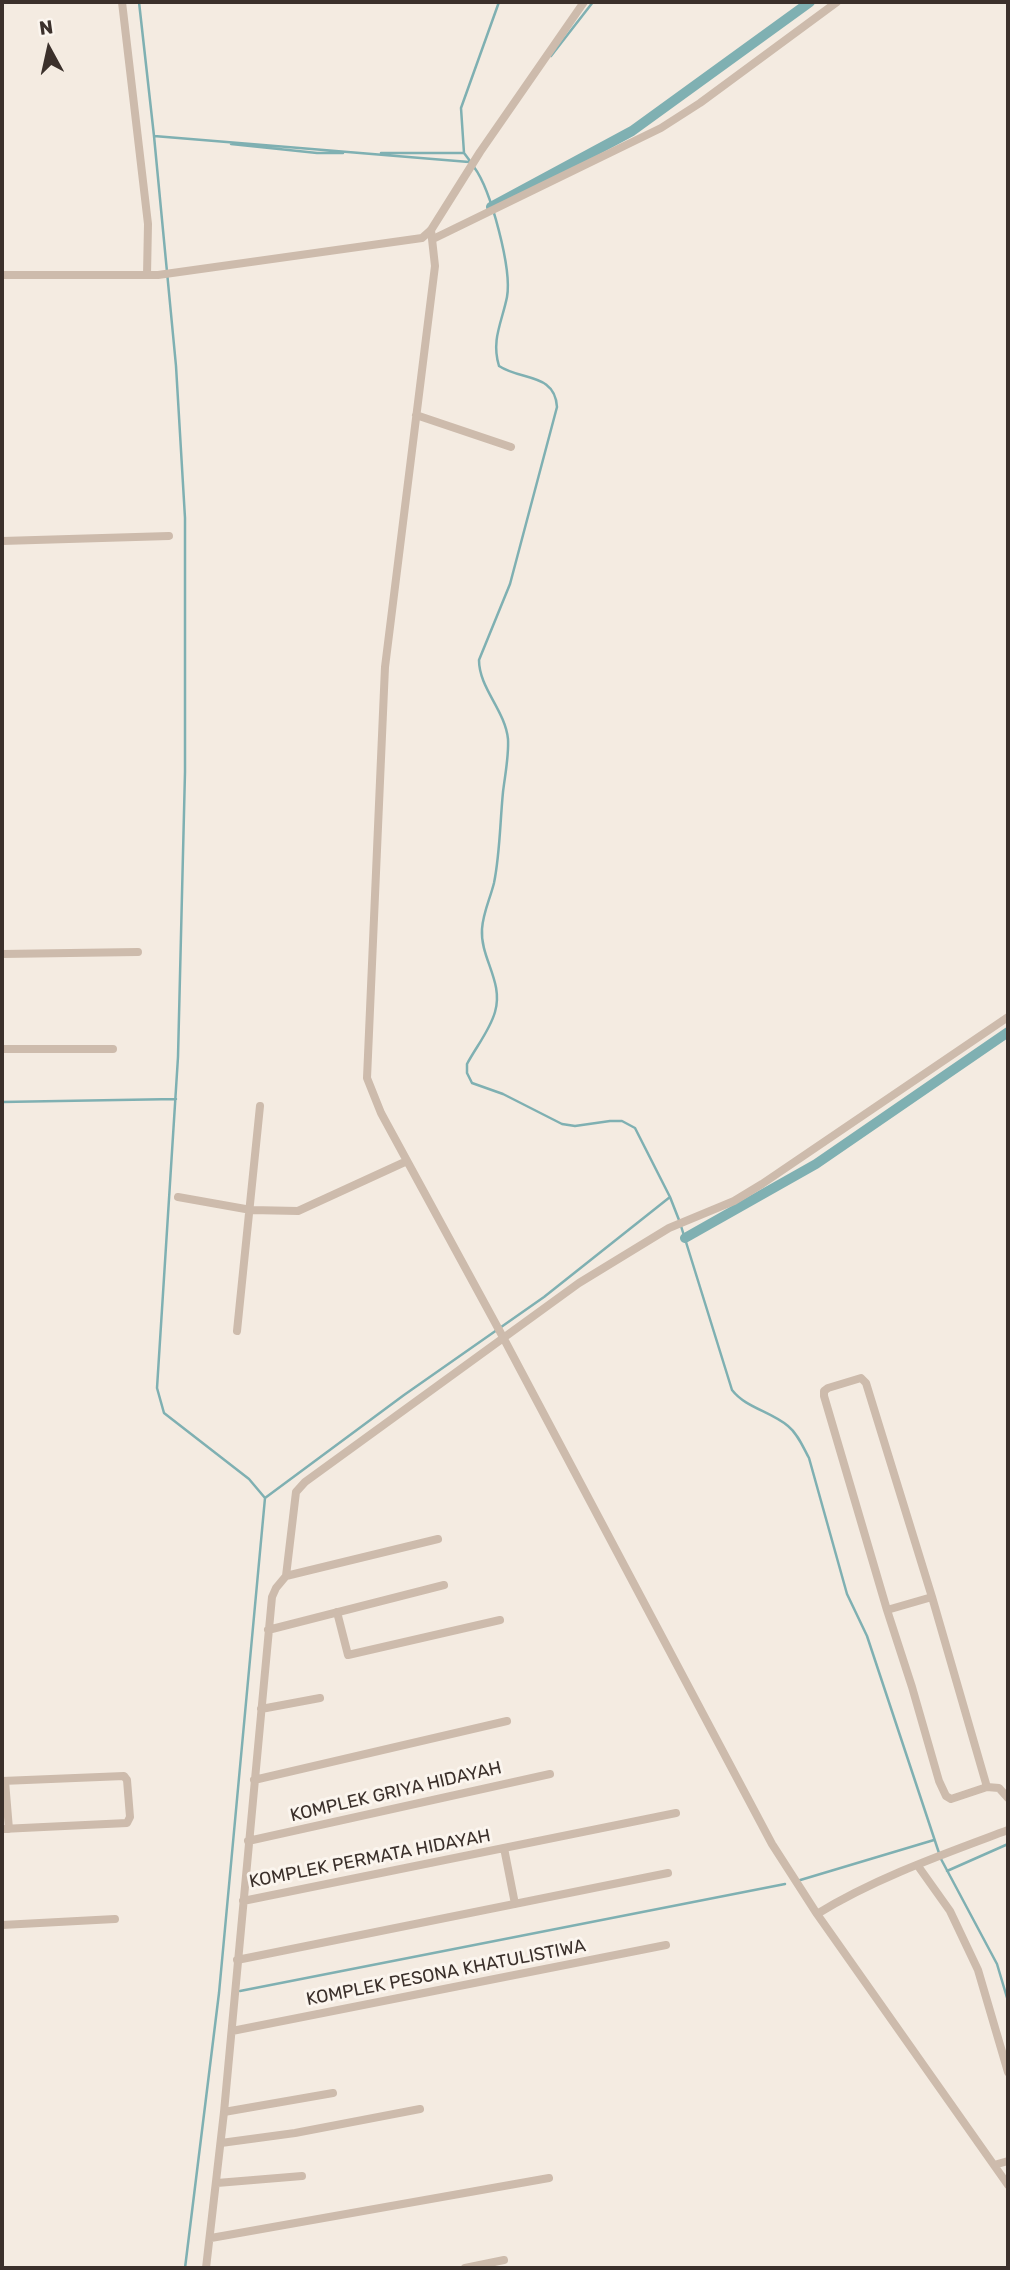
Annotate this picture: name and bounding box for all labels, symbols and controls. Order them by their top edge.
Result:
north arrow [14,14,84,84]
text: N [38,15,54,40]
street label: KOMPLEK GRIYA HIDAYAH [288,1757,504,1827]
street label: KOMPLEK PERMATA HIDAYAH [248,1825,492,1893]
street label: KOMPLEK PESONA KHATULISTIWA [304,1935,588,2011]

